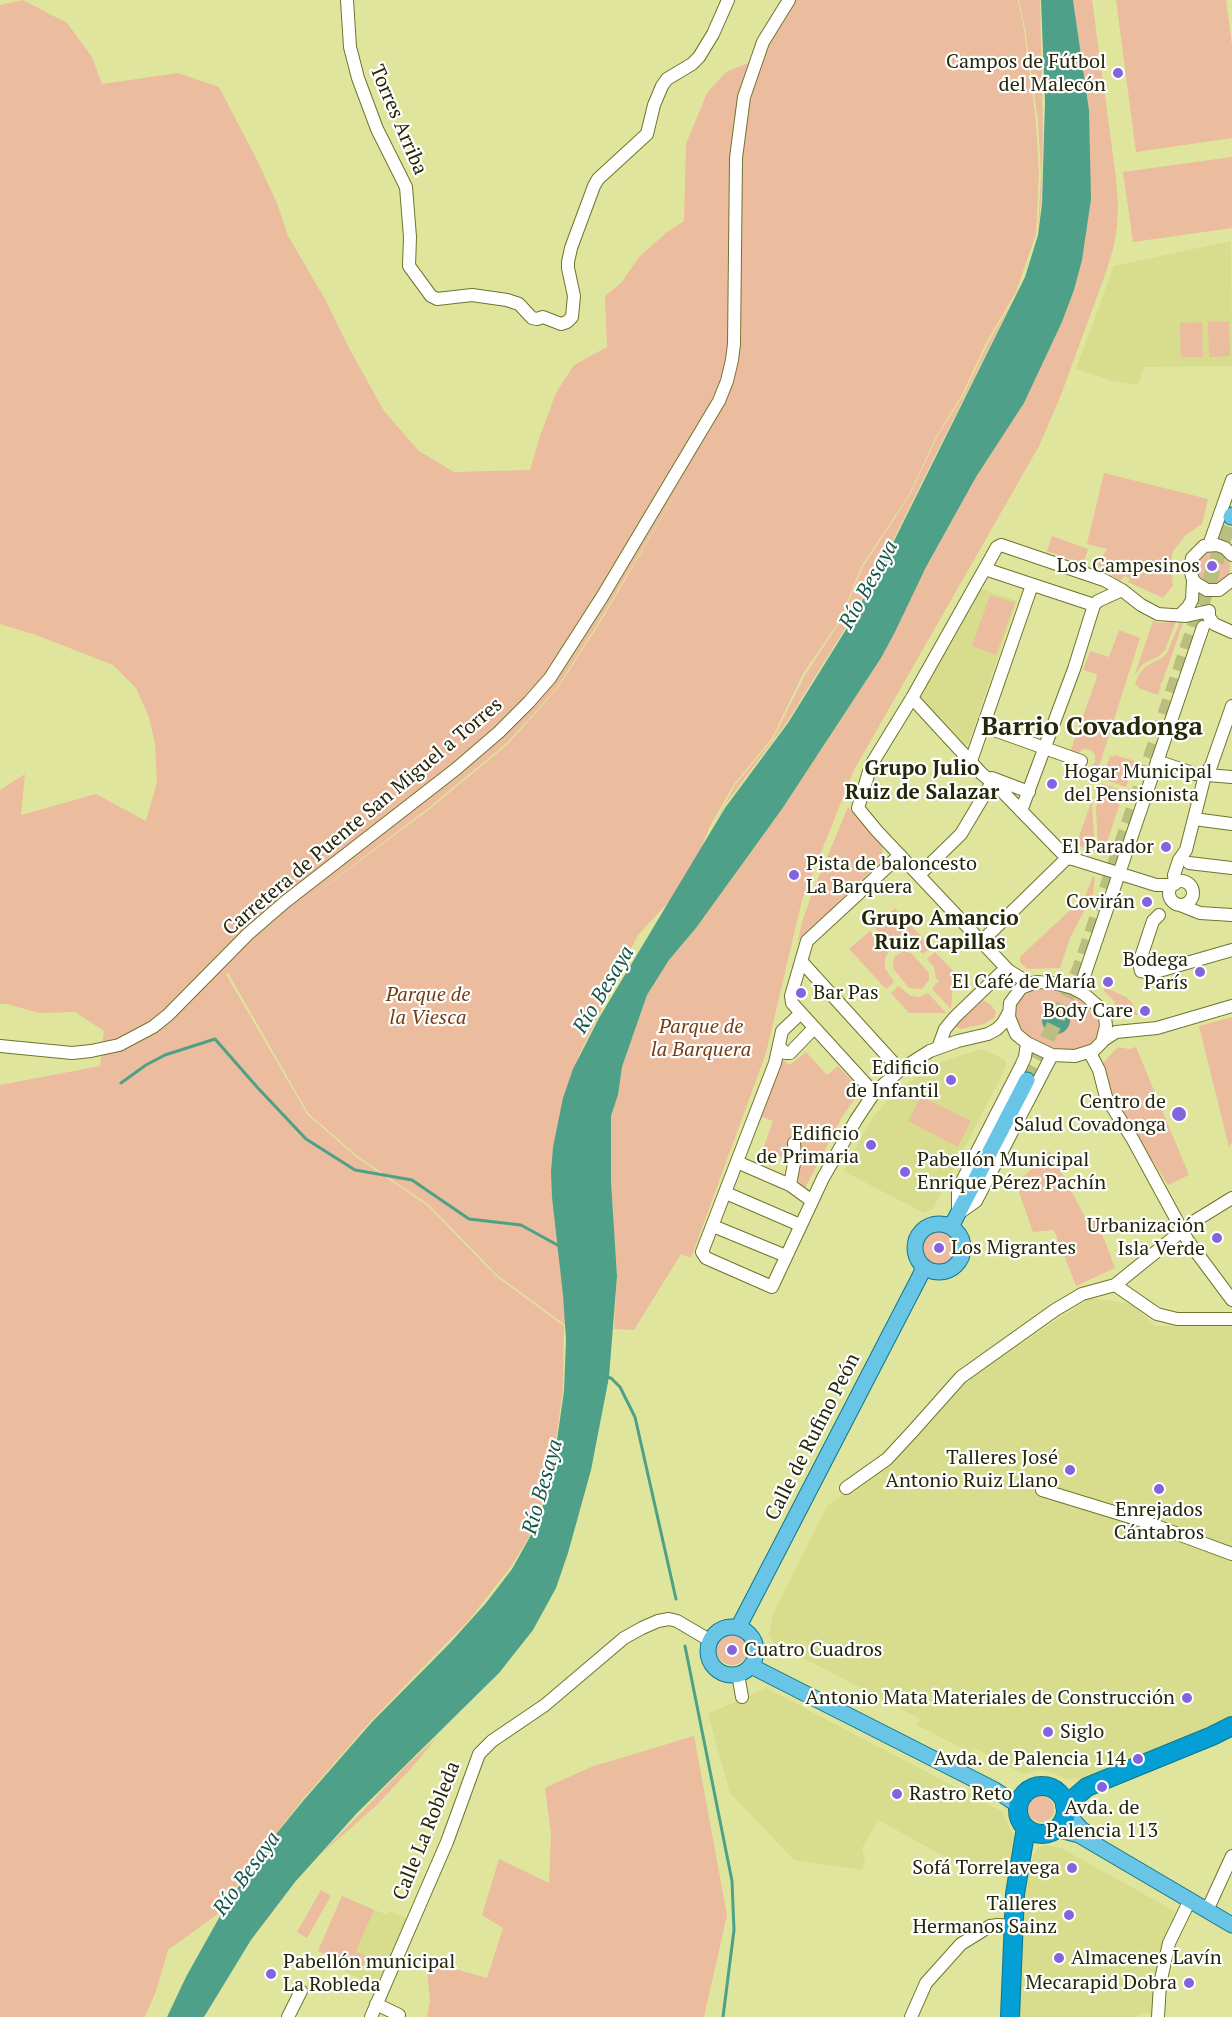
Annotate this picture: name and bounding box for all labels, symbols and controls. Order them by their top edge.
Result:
place label: Campos de Fútbol del Malecón [946,50,1106,97]
street label: Torres Arriba [364,61,432,179]
marker: Campos de Fútbol del Malecón [1111,66,1125,80]
water label: Río Besaya [834,536,904,634]
place label: Los Campesinos [1057,554,1200,578]
marker: Los Campesinos [1205,559,1219,573]
street label: Carretera de Puente San Miguel a Torres [218,693,508,941]
district label: Barrio Covadonga [981,712,1203,744]
district label: Grupo Julio Ruiz de Salazar [845,756,999,806]
place label: Hogar Municipal del Pensionista [1064,760,1212,807]
marker: Hogar Municipal del Pensionista [1045,777,1059,791]
place label: El Parador [1062,835,1154,859]
marker: El Parador [1159,840,1173,854]
place label: Pista de baloncesto La Barquera [806,852,977,899]
marker: Pista de baloncesto La Barquera [787,868,801,882]
place label: Covirán [1066,890,1135,914]
marker: Covirán [1140,895,1154,909]
district label: Grupo Amancio Ruiz Capillas [861,906,1019,956]
water label: Río Besaya [568,942,640,1038]
place label: Bodega París [1123,948,1188,995]
marker: Bodega París [1193,965,1207,979]
place label: El Café de María [952,970,1096,994]
marker: El Café de María [1101,975,1115,989]
place label: Bar Pas [813,981,879,1005]
park label: Parque de la Viesca [386,983,470,1030]
marker: Bar Pas [794,986,808,1000]
place label: Body Care [1043,999,1133,1023]
marker: Body Care [1138,1004,1152,1018]
park label: Parque de la Barquera [651,1015,751,1062]
place label: Edificio de Infantil [846,1056,939,1103]
marker: Edificio de Infantil [944,1073,958,1087]
place label: Centro de Salud Covadonga [1014,1090,1166,1137]
marker: Centro de Salud Covadonga [1170,1105,1188,1123]
place label: Edificio de Primaria [756,1122,859,1169]
marker: Edificio de Primaria [864,1138,878,1152]
place label: Pabellón Municipal Enrique Pérez Pachín [917,1148,1106,1195]
marker: Pabellón Municipal Enrique Pérez Pachín [898,1165,912,1179]
place label: Urbanización Isla Verde [1087,1214,1205,1261]
marker: Urbanización Isla Verde [1210,1231,1224,1245]
place label: Los Migrantes [951,1236,1076,1260]
marker: Los Migrantes [932,1241,946,1255]
street label: Calle de Rufino Peón [760,1349,866,1525]
water label: Río Besaya [517,1437,569,1537]
place label: Talleres José Antonio Ruiz Llano [885,1446,1058,1493]
marker: Talleres José Antonio Ruiz Llano [1063,1463,1077,1477]
marker: Enrejados Cántabros [1152,1482,1166,1496]
place label: Enrejados Cántabros [1114,1498,1204,1545]
place label: Cuatro Cuadros [744,1638,882,1662]
marker: Cuatro Cuadros [725,1643,739,1657]
place label: Antonio Mata Materiales de Construcción [805,1686,1175,1710]
marker: Antonio Mata Materiales de Construcción [1180,1691,1194,1705]
place label: Siglo [1060,1720,1104,1744]
marker: Siglo [1041,1725,1055,1739]
place label: Avda. de Palencia 114 [934,1747,1126,1771]
marker: Avda. de Palencia 114 [1131,1752,1145,1766]
street label: Calle La Robleda [388,1758,466,1904]
marker: Avda. de Palencia 113 [1095,1780,1109,1794]
place label: Rastro Reto [909,1782,1012,1806]
marker: Rastro Reto [890,1787,904,1801]
place label: Avda. de Palencia 113 [1046,1796,1158,1843]
water label: Río Besaya [208,1827,286,1921]
place label: Sofá Torrelavega [912,1856,1060,1880]
marker: Sofá Torrelavega [1065,1861,1079,1875]
place label: Talleres Hermanos Sainz [912,1892,1057,1939]
marker: Talleres Hermanos Sainz [1062,1908,1076,1922]
place label: Almacenes Lavín [1071,1946,1222,1970]
place label: Pabellón municipal La Robleda [283,1950,455,1997]
marker: Almacenes Lavín [1052,1951,1066,1965]
marker: Pabellón municipal La Robleda [264,1967,278,1981]
place label: Mecarapid Dobra [1025,1971,1177,1995]
marker: Mecarapid Dobra [1182,1976,1196,1990]

